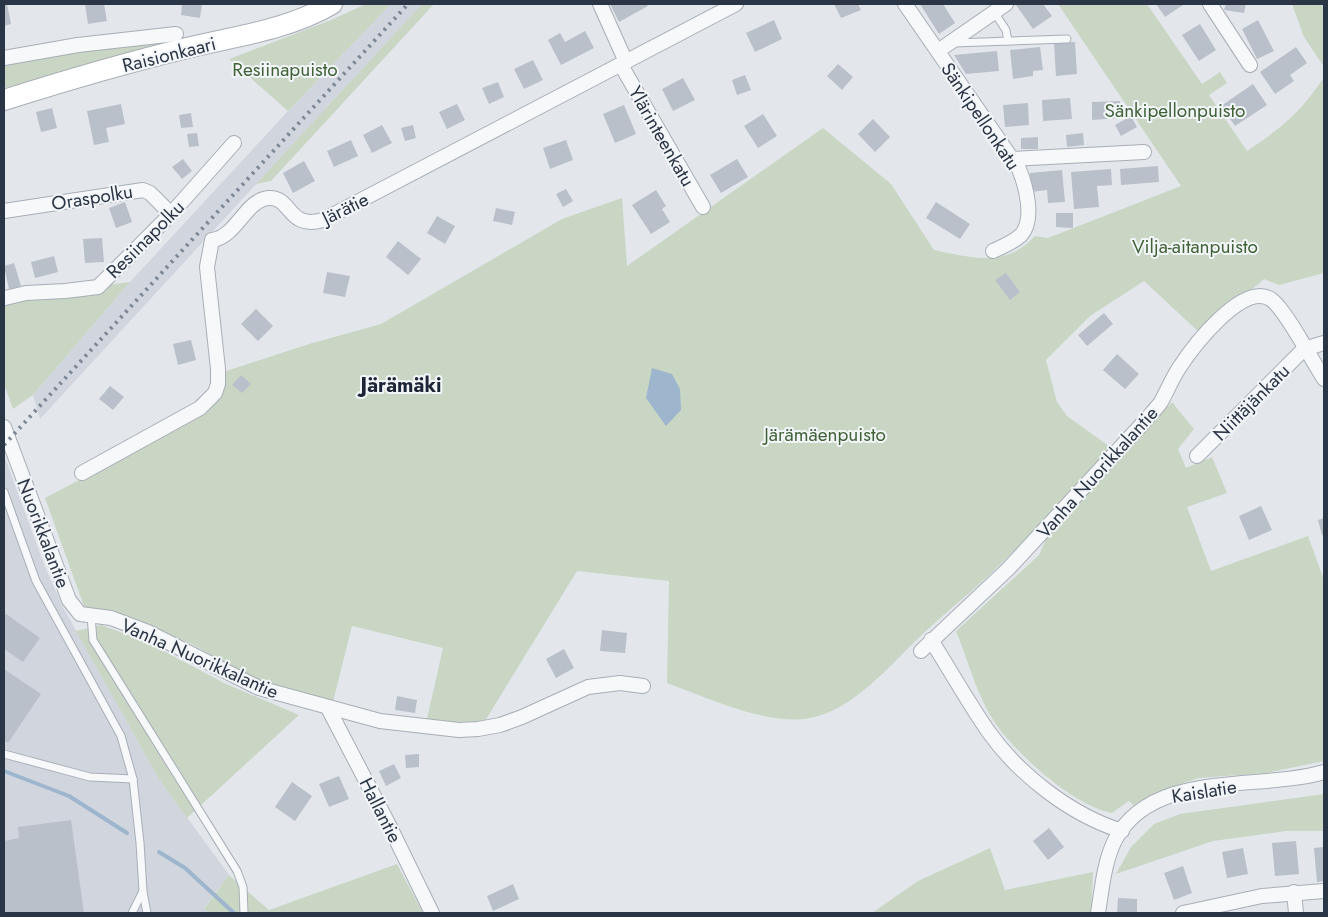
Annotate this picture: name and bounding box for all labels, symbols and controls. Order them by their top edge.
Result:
street label: Raisionkaari [119,30,219,79]
park label: Resiinapuisto [232,56,338,83]
street label: Sänkipellonkatu [935,57,1027,175]
street label: Ylärinteenkatu [622,81,701,191]
park label: Sänkipellonpuisto [1105,97,1245,124]
street label: Oraspolku [49,178,135,217]
street label: Järätie [315,186,373,233]
street label: Resiinapolku [100,194,191,285]
park label: Vilja-aitanpuisto [1132,233,1258,260]
street label: Niittäjänkatu [1207,358,1296,447]
district label: Järämäki [357,371,441,400]
street label: Vanha Nuorikkalantie [1031,400,1164,544]
park label: Järämäenpuisto [761,421,886,448]
street label: Nuorikkalantie [10,475,77,592]
street label: Vanha Nuorikkalantie [117,612,283,705]
street label: Hallantie [353,773,409,848]
street label: Kaislatie [1170,773,1239,810]

